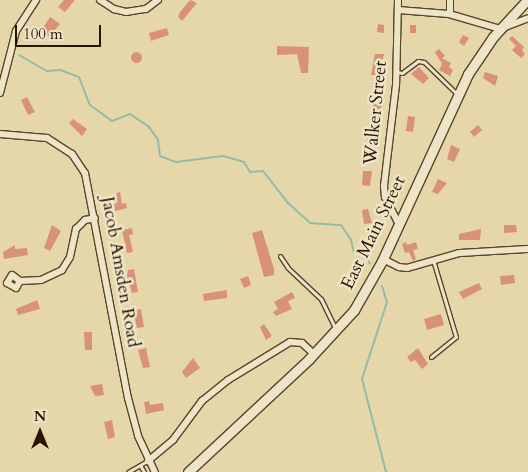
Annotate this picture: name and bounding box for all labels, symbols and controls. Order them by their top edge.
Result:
scale bar [18,15,104,47]
text: 100 m [23,24,63,44]
street label: Walker Street [360,60,392,166]
street label: East Main Street [337,173,411,293]
street label: Jacob Amsden Road [96,195,144,349]
north arrow [15,407,65,457]
text: N [34,407,46,426]

